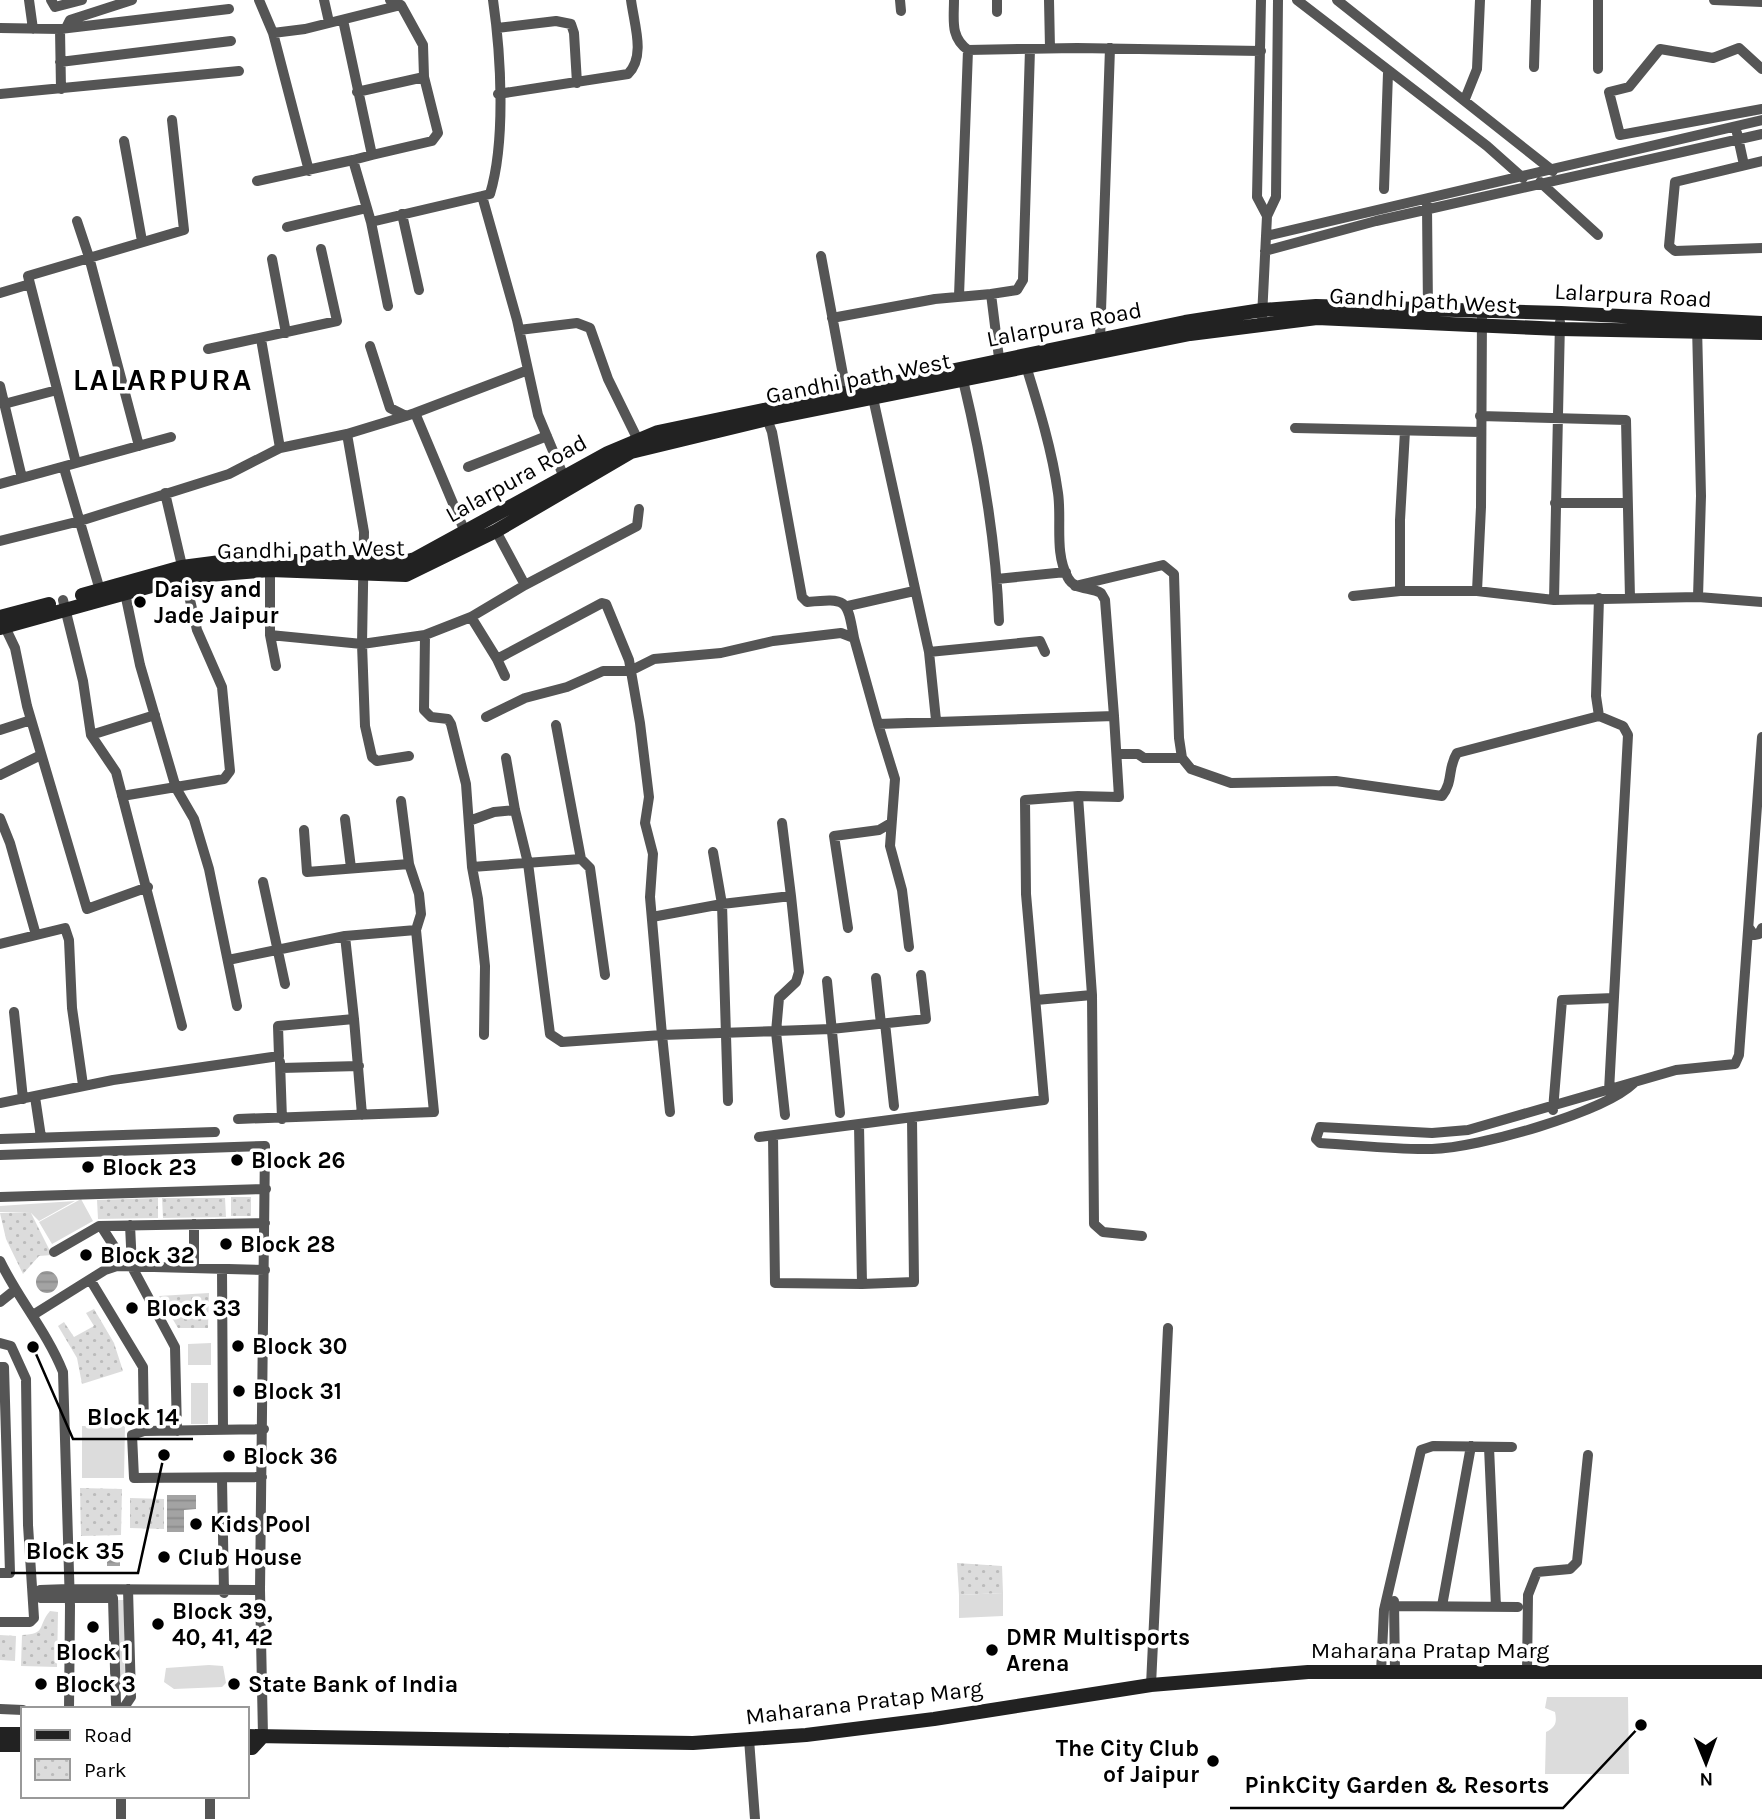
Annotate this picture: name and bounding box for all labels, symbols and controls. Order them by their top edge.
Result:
street label: Lalarpura Road [1554,278,1712,313]
street label: Gandhi path West [1329,282,1518,319]
street label: Lalarpura Road [984,296,1144,353]
street label: Gandhi path West [763,347,953,410]
district label: LALARPURA [73,362,253,398]
street label: Lalarpura Road [441,428,592,528]
street label: Gandhi path West [217,534,405,565]
place label: Daisy and Jade Jaipur [154,576,278,629]
marker: Daisy and Jade Jaipur [132,594,148,610]
place label: Block 26 [251,1147,345,1174]
marker: Block 26 [229,1152,245,1168]
place label: Block 23 [102,1154,197,1181]
marker: Block 23 [80,1159,96,1175]
place label: Block 28 [240,1231,335,1258]
marker: Block 28 [218,1236,234,1252]
place label: Block 32 [100,1242,195,1269]
marker: Block 32 [78,1247,94,1263]
place label: Block 33 [146,1295,241,1322]
marker: Block 33 [124,1300,140,1316]
place label: Block 30 [252,1333,347,1360]
marker: Block 30 [230,1338,246,1354]
place label: Block 31 [253,1378,342,1405]
marker: Block 31 [231,1383,247,1399]
callout: Block 14 [73,1394,193,1439]
text: Block 14 [87,1403,179,1431]
place label: Block 36 [243,1443,338,1470]
marker: Block 36 [221,1448,237,1464]
place label: Kids Pool [210,1511,311,1538]
marker: Kids Pool [188,1516,204,1532]
callout: Block 35 [11,1528,138,1573]
text: Block 35 [26,1537,124,1565]
place label: Club House [178,1544,302,1571]
marker: Club House [156,1549,172,1565]
place label: Block 39, 40, 41, 42 [172,1598,273,1651]
marker: Block 39, 40, 41, 42 [150,1616,166,1632]
marker: Block 1 [85,1619,101,1635]
place label: DMR Multisports Arena [1006,1624,1190,1677]
street label: Maharana Pratap Marg [1311,1637,1549,1664]
place label: Block 1 [56,1639,130,1666]
marker: DMR Multisports Arena [984,1642,1000,1658]
place label: Block 3 [55,1671,136,1698]
place label: State Bank of India [248,1671,458,1698]
street label: Maharana Pratap Marg [744,1675,984,1730]
marker: Block 3 [33,1676,49,1692]
marker: State Bank of India [226,1676,242,1692]
legend [21,1707,248,1798]
text: Road [84,1723,132,1747]
north arrow [1671,1728,1741,1798]
place label: The City Club of Jaipur [1056,1735,1199,1788]
marker: The City Club of Jaipur [1205,1753,1221,1769]
text: Park [84,1758,127,1782]
callout: PinkCity Garden & Resorts [1230,1763,1563,1808]
text: N [1699,1768,1713,1790]
text: PinkCity Garden & Resorts [1244,1771,1550,1799]

